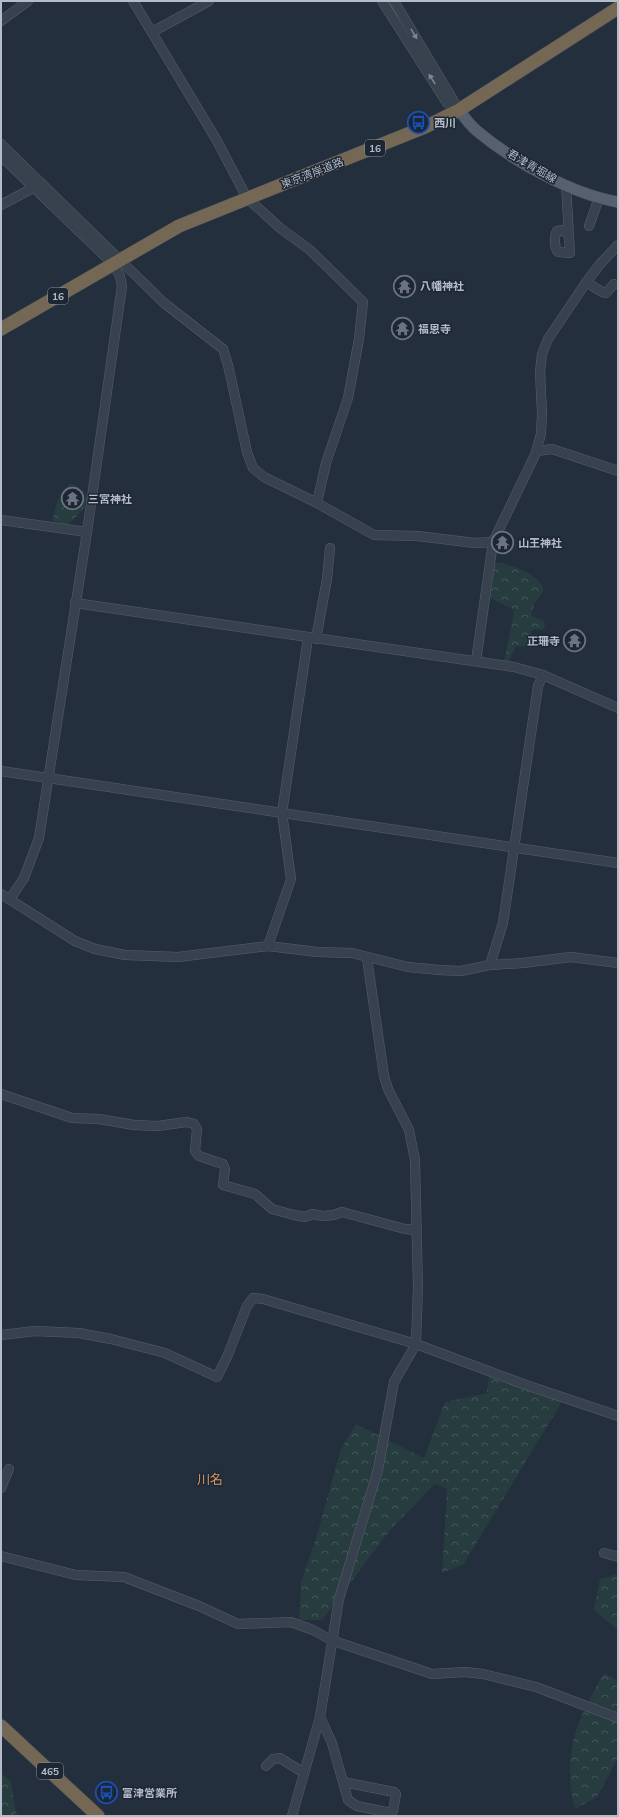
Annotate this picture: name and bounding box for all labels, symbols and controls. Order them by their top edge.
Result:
one-way arrow [410,29,418,39]
one-way arrow [428,73,435,85]
bus stop icon: 西川 [406,110,432,136]
place label: 西川 [434,116,456,130]
road number: 16 [365,140,385,156]
street label: 君津青堀線 [505,146,559,186]
street label: 東京湾岸道路 [279,155,345,191]
temple icon: 八幡神社 [391,273,417,299]
place label: 八幡神社 [420,279,464,293]
road number: 16 [48,288,68,304]
temple icon: 福恩寺 [390,316,416,342]
place label: 福恩寺 [418,322,451,336]
temple icon: 三宮神社 [60,486,86,512]
place label: 三宮神社 [88,492,132,506]
temple icon: 山王神社 [489,530,515,556]
place label: 山王神社 [518,536,562,550]
temple icon: 正珊寺 [562,628,588,654]
place label: 正珊寺 [527,634,560,648]
district label: 川名 [197,1471,223,1487]
road number: 465 [37,1763,63,1779]
bus stop icon: 富津営業所 [94,1780,120,1806]
place label: 富津営業所 [122,1786,177,1800]

